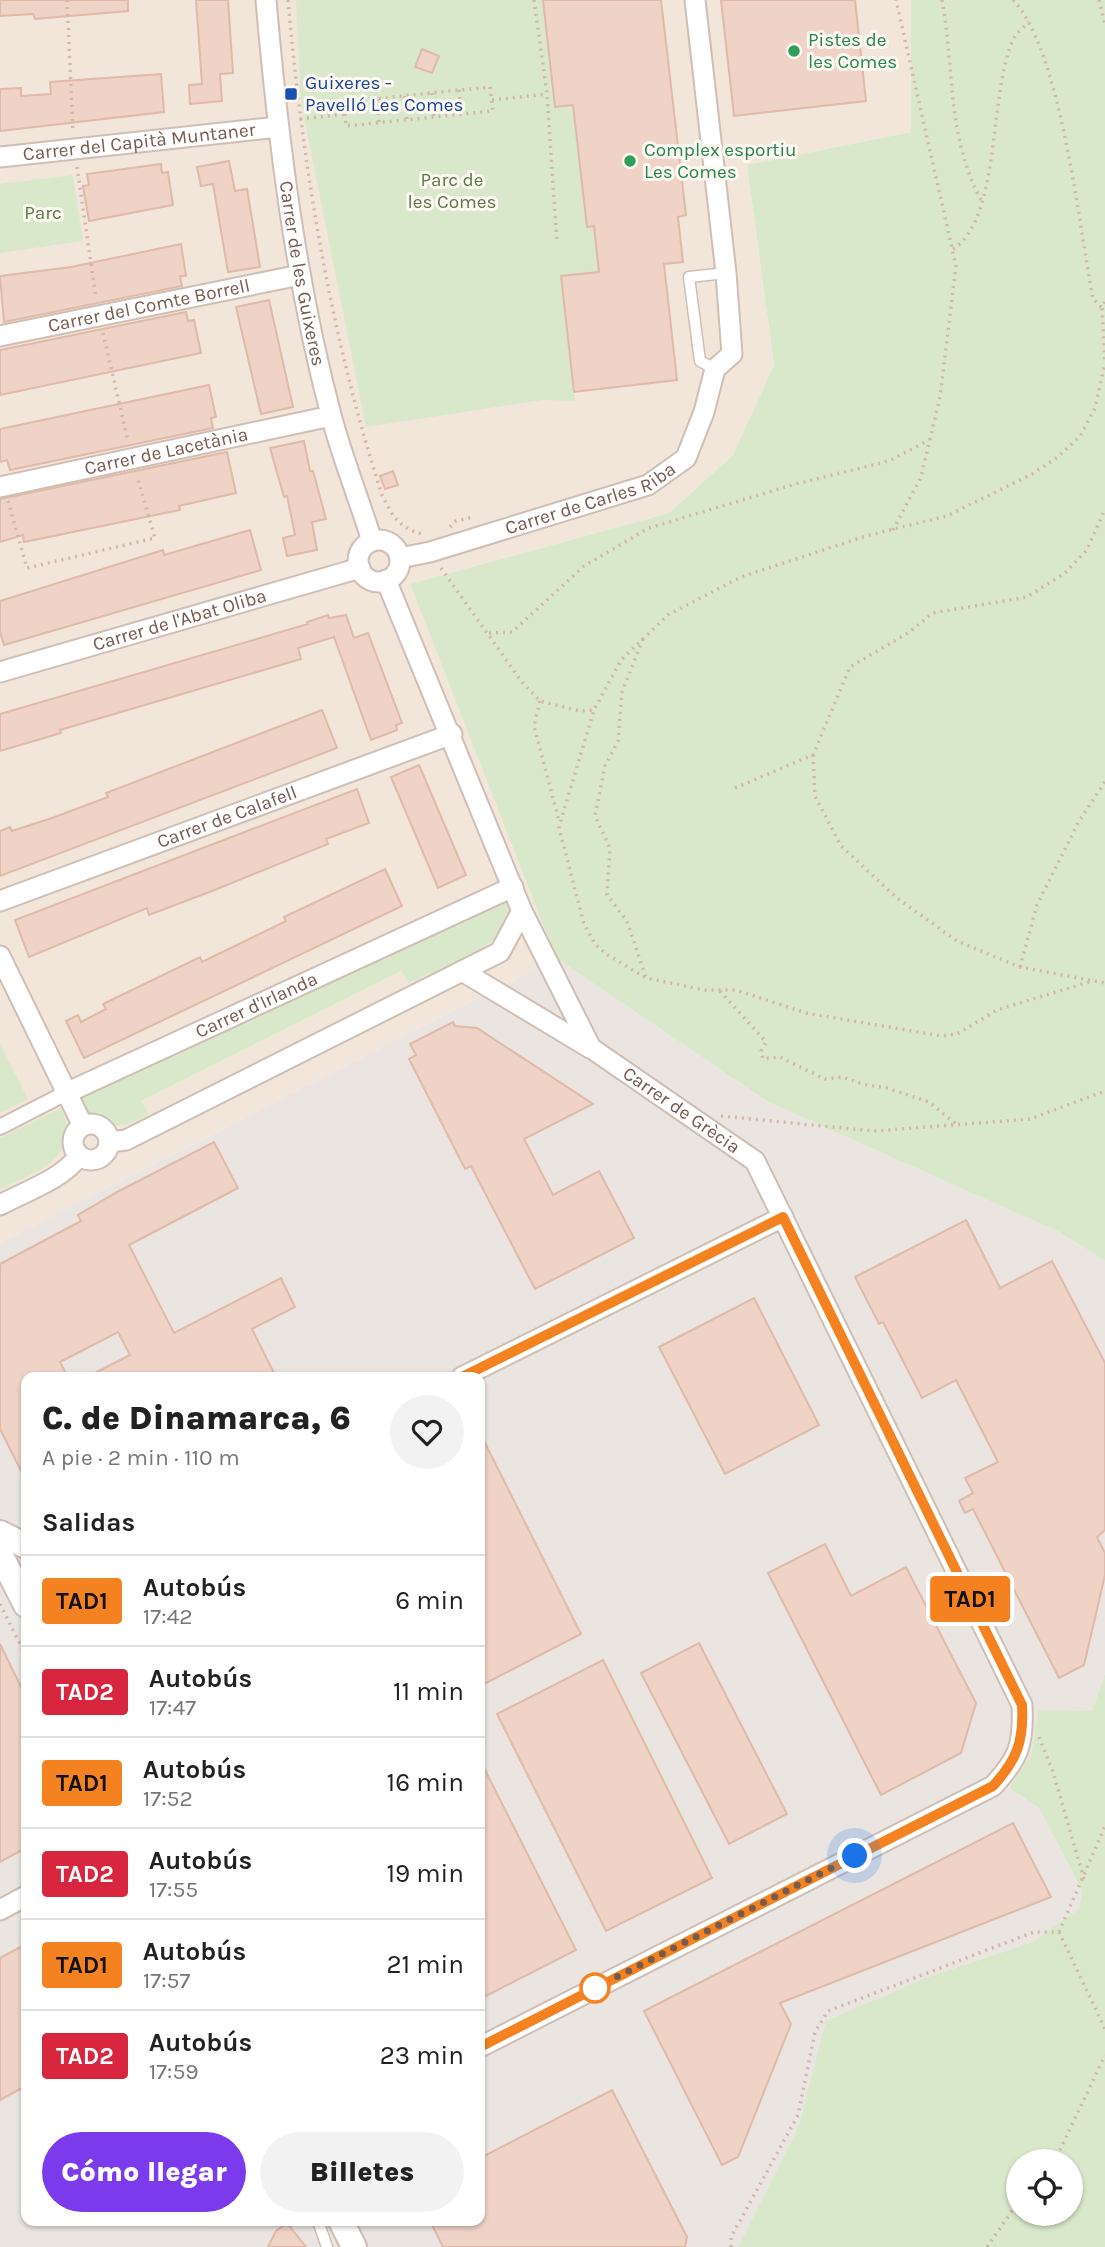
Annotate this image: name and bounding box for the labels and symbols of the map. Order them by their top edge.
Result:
place label: Pistes de les Comes [808,29,897,73]
marker: Pistes de les Comes [786,43,802,59]
place label: Guixeres - Pavelló Les Comes [305,72,464,116]
marker: Guixeres - Pavelló Les Comes [283,86,299,102]
street label: Carrer del Capità Muntaner [22,118,257,165]
place label: Complex esportiu Les Comes [644,139,797,183]
marker: Complex esportiu Les Comes [622,153,638,169]
park label: Parc de les Comes [407,169,497,213]
street label: Carrer de les Guixeres [275,180,330,368]
park label: Parc [24,202,62,224]
street label: Carrer del Comte Borrell [46,274,252,337]
street label: Carrer de Lacetània [82,423,250,480]
street label: Carrer de Carles Riba [503,458,680,539]
street label: Carrer de l'Abat Oliba [90,585,269,656]
street label: Carrer de Calafell [154,781,300,853]
street label: Carrer d'Irlanda [192,968,321,1043]
street label: Carrer de Grècia [619,1062,744,1158]
line badge: TAD1 [921,1576,1019,1622]
your location [837,1838,872,1873]
unlabelled marker [580,1973,610,2003]

